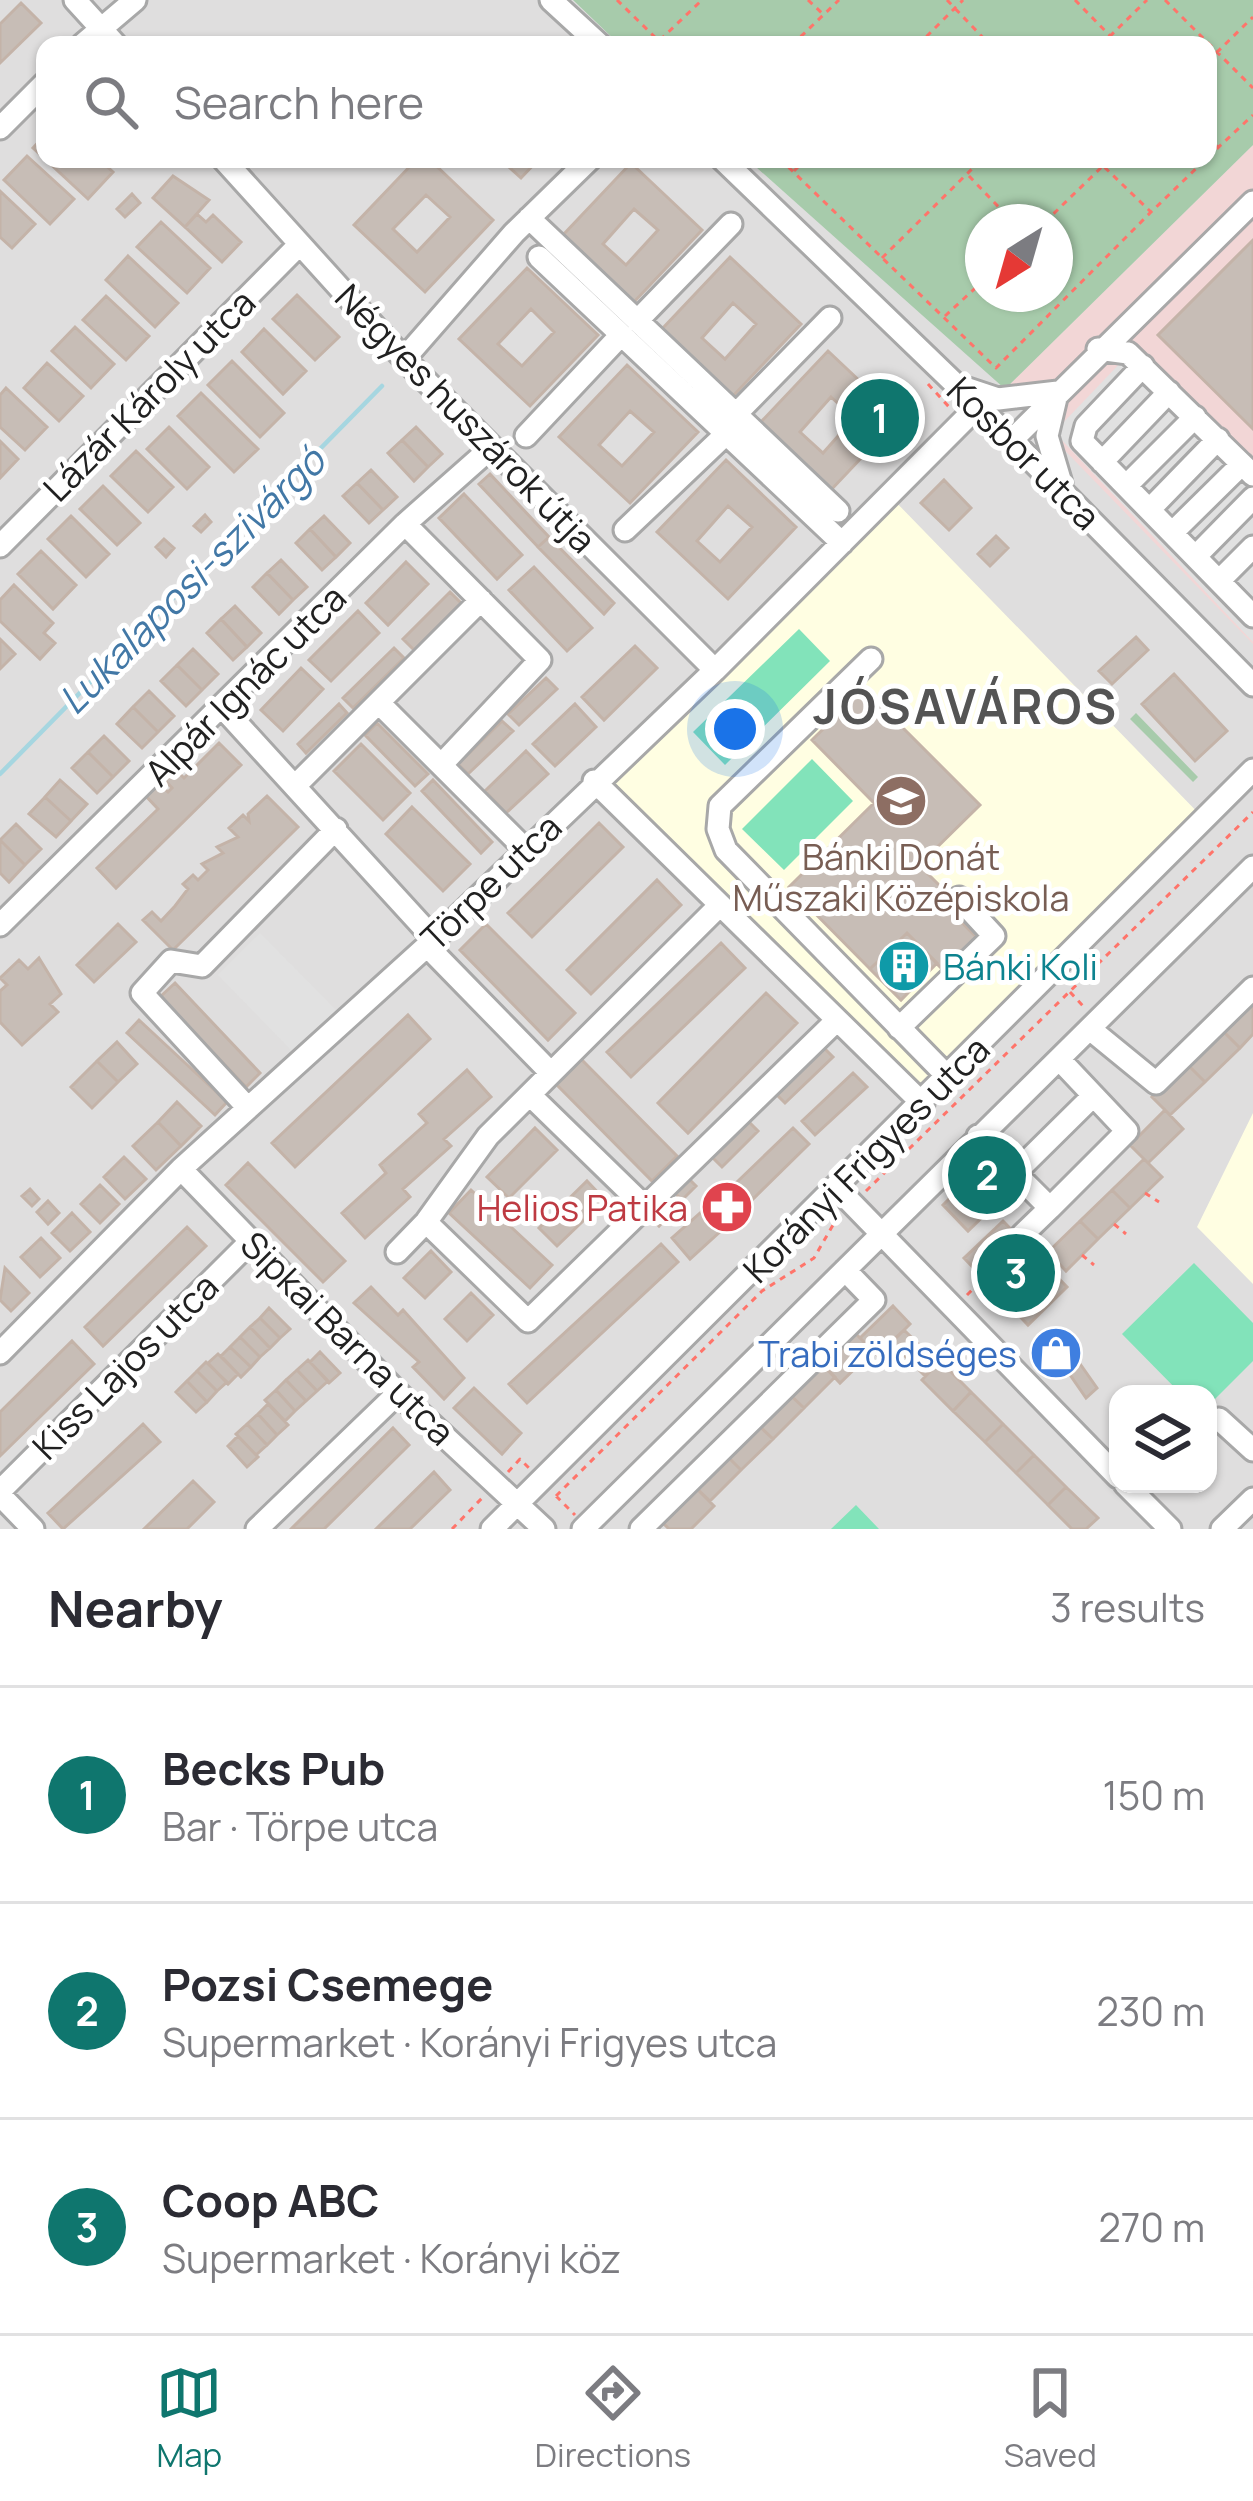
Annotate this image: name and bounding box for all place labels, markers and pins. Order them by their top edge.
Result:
pin: 1 [841,373,919,463]
school or university icon: Bánki Donát Műszaki Középiskola [873,773,929,829]
place label: Bánki Donát Műszaki Középiskola [733,832,1069,922]
building icon: Bánki Koli [876,938,932,994]
place label: Bánki Koli [943,942,1098,991]
pin: 2 [948,1130,1026,1220]
pharmacy icon: Helios Patika [699,1179,755,1235]
place label: Helios Patika [477,1183,688,1232]
pin: 3 [977,1228,1055,1318]
shop icon: Trabi zöldséges [1028,1325,1084,1381]
place label: Trabi zöldséges [758,1329,1017,1378]

